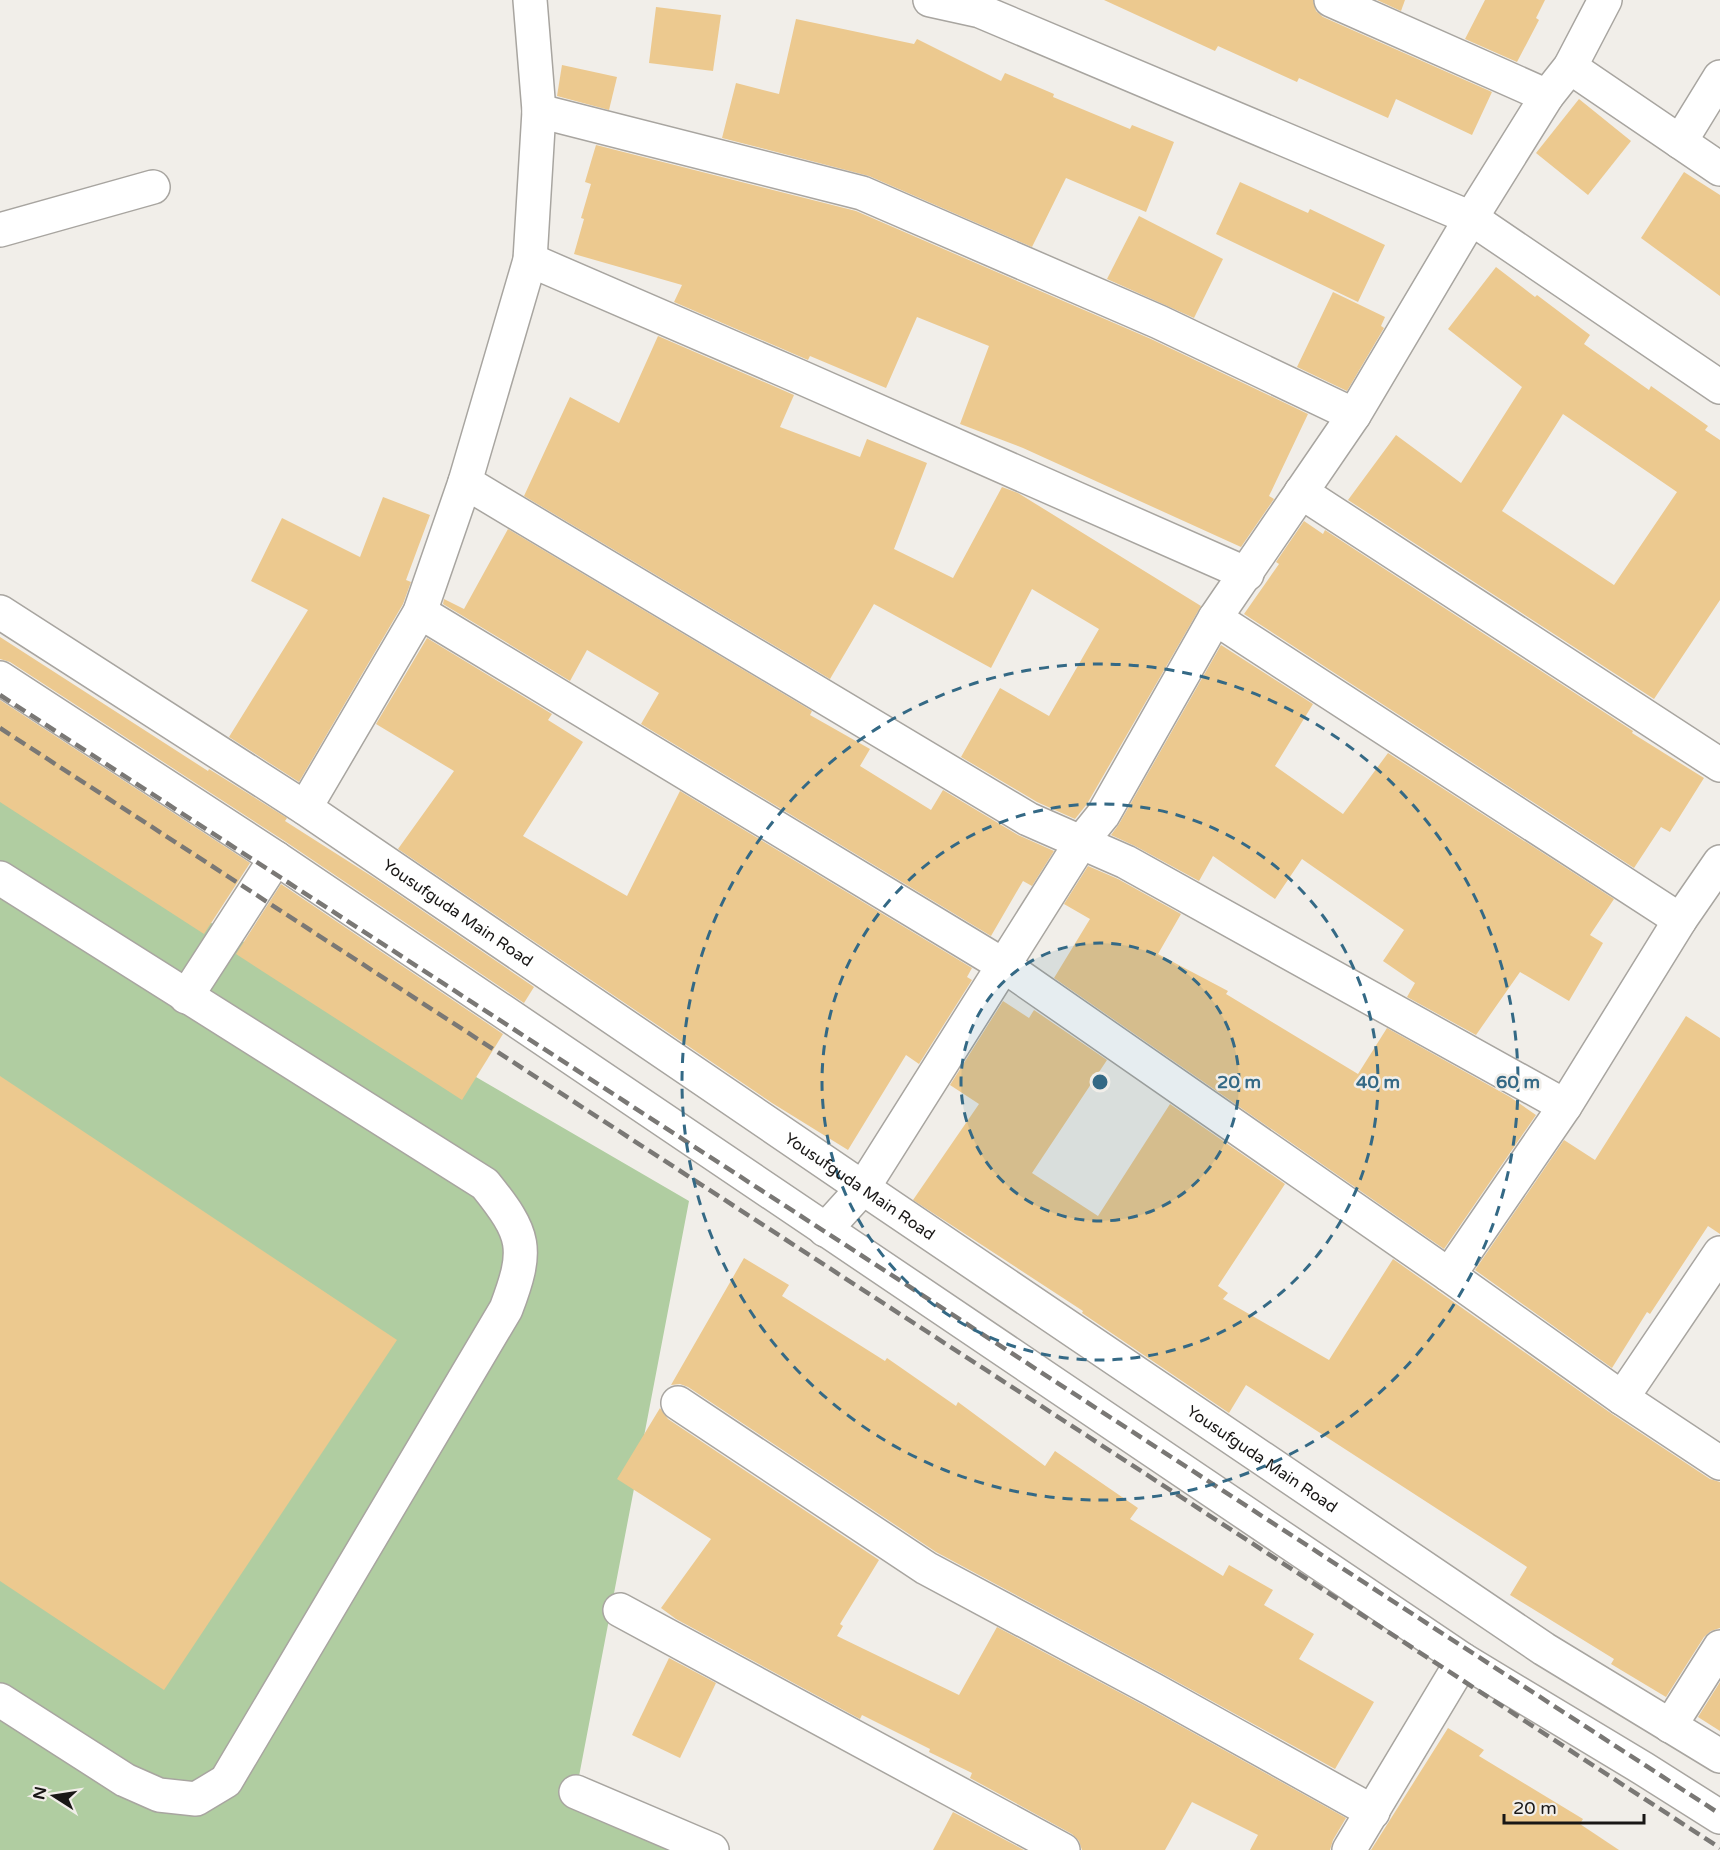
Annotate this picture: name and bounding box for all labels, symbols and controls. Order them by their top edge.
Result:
street label: Yousufguda Main Road [379,855,537,971]
text: 20 m [1217,1071,1261,1093]
text: 40 m [1356,1071,1400,1093]
text: 60 m [1496,1071,1540,1093]
centre of rings [1090,1072,1110,1092]
street label: Yousufguda Main Road [780,1129,938,1245]
street label: Yousufguda Main Road [1183,1401,1341,1517]
north arrow [24,1766,84,1826]
text: N [29,1785,51,1801]
scale bar [1504,1787,1644,1825]
text: 20 m [1513,1797,1557,1819]

